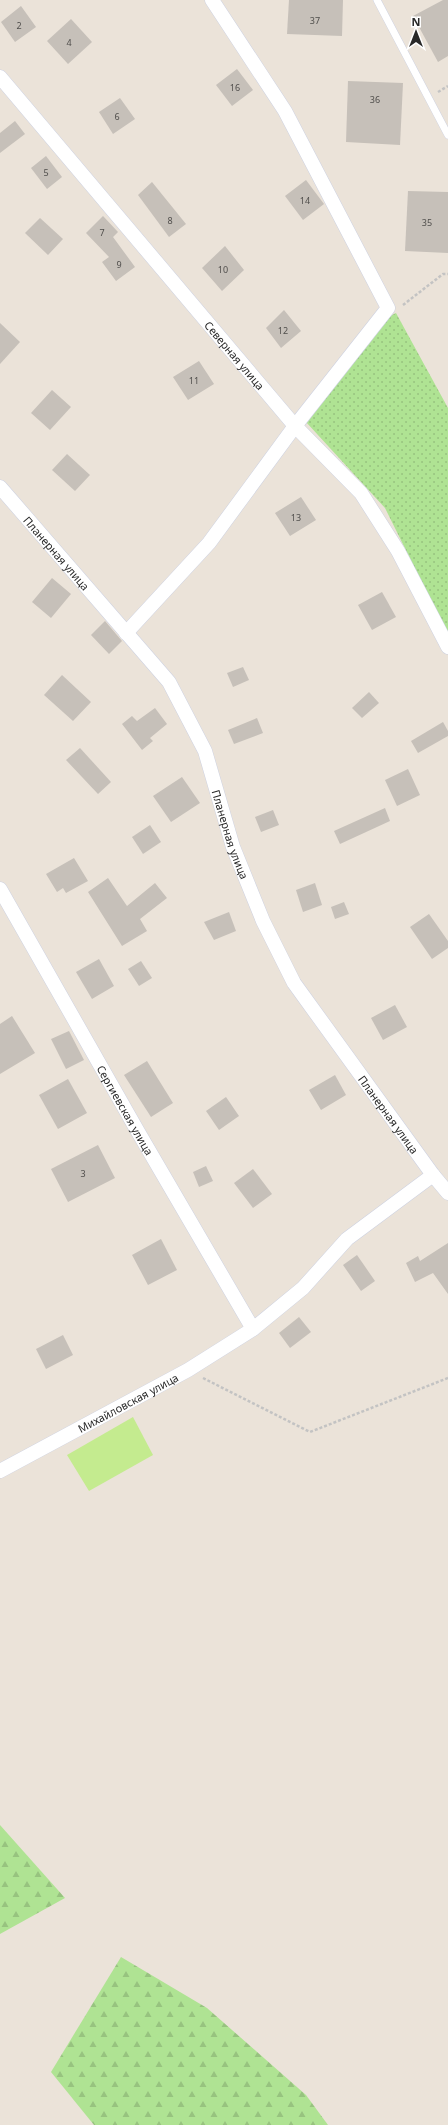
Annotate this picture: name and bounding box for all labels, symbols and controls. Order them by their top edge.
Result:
north arrow [396,12,436,52]
house number: 37 [310,14,320,27]
text: N [412,14,420,29]
house number: 2 [16,19,22,32]
house number: 4 [66,36,72,49]
house number: 16 [230,81,240,94]
house number: 36 [370,93,380,106]
house number: 6 [114,110,120,123]
house number: 5 [43,166,49,179]
house number: 14 [300,194,310,207]
house number: 8 [167,214,173,227]
house number: 35 [422,216,432,229]
house number: 7 [99,226,105,239]
house number: 9 [116,258,122,271]
house number: 10 [218,263,228,276]
street label: Северная улица [202,318,268,392]
house number: 12 [278,324,288,337]
house number: 11 [189,374,199,387]
house number: 13 [291,511,301,524]
street label: Планерная улица [21,512,93,593]
street label: Планерная улица [209,788,253,881]
street label: Сергиевская улица [94,1062,157,1158]
street label: Планерная улица [355,1072,422,1156]
house number: 3 [80,1167,86,1180]
street label: Михайловская улица [75,1369,181,1436]

